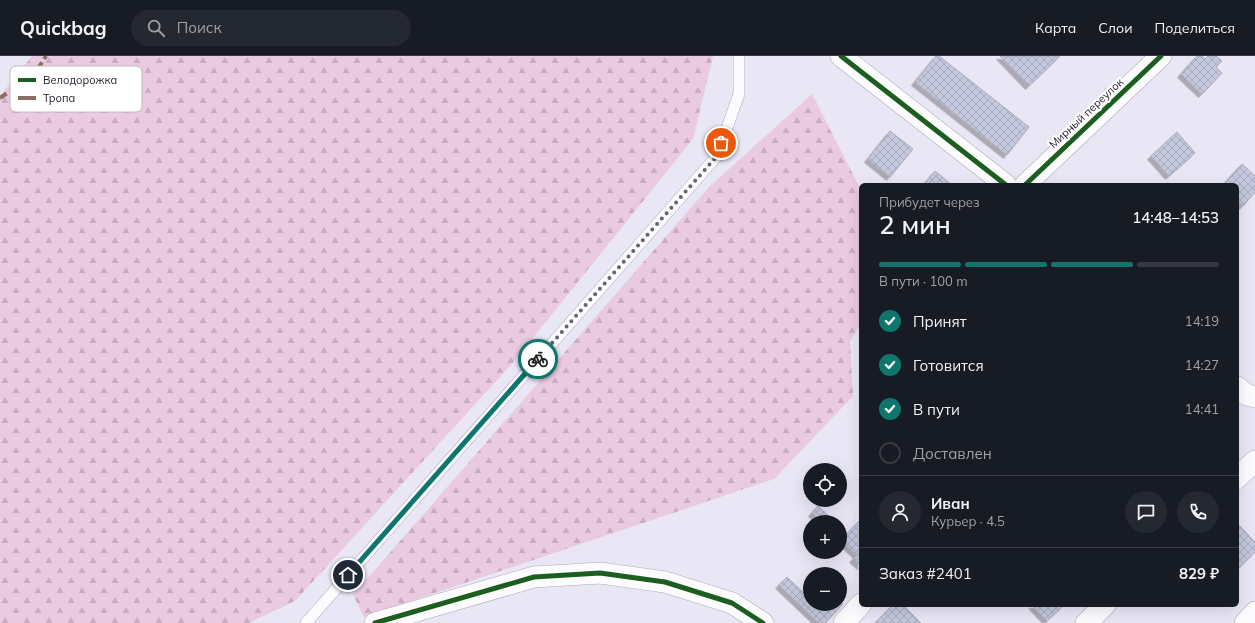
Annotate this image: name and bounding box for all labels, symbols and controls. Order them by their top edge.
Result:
search box [131,10,411,46]
text: Quickbag [20,16,107,40]
icon: search [145,17,167,39]
text: Поиск [177,18,221,37]
text: Карта [1035,19,1076,37]
text: Слои [1098,19,1133,37]
text: Поделиться [1155,19,1235,37]
legend [10,66,142,112]
text: Велодорожка [43,73,117,87]
street label: Мирный переулок [1046,75,1126,151]
text: Тропа [43,91,75,105]
pin [704,126,738,160]
icon: bag [710,132,732,154]
text: Прибудет через [879,194,980,210]
text: 2 мин [879,208,951,241]
text: 14:48–14:53 [1132,208,1219,227]
text: В пути · 100 m [879,273,968,289]
icon: check [879,310,901,332]
text: Принят [913,312,967,331]
text: 14:19 [1185,313,1219,329]
courier [518,339,558,379]
icon: bike [527,348,549,370]
icon: check [879,354,901,376]
text: Готовится [913,356,984,375]
text: 14:27 [1185,357,1219,373]
icon: check [879,398,901,420]
text: В пути [913,400,960,419]
text: 14:41 [1185,401,1219,417]
text: Доставлен [913,444,992,463]
map controls [803,463,847,611]
button: locate [803,463,847,507]
button: person [879,491,921,533]
button: chat [1125,491,1167,533]
button: phone [1177,491,1219,533]
text: Иван [931,494,970,513]
text: Курьер · 4.5 [931,513,1005,529]
button: + [803,515,847,559]
pin [331,558,365,592]
icon: home [337,564,359,586]
text: Заказ #2401 [879,564,972,583]
text: 829 ₽ [1179,564,1219,583]
button: − [803,567,847,611]

